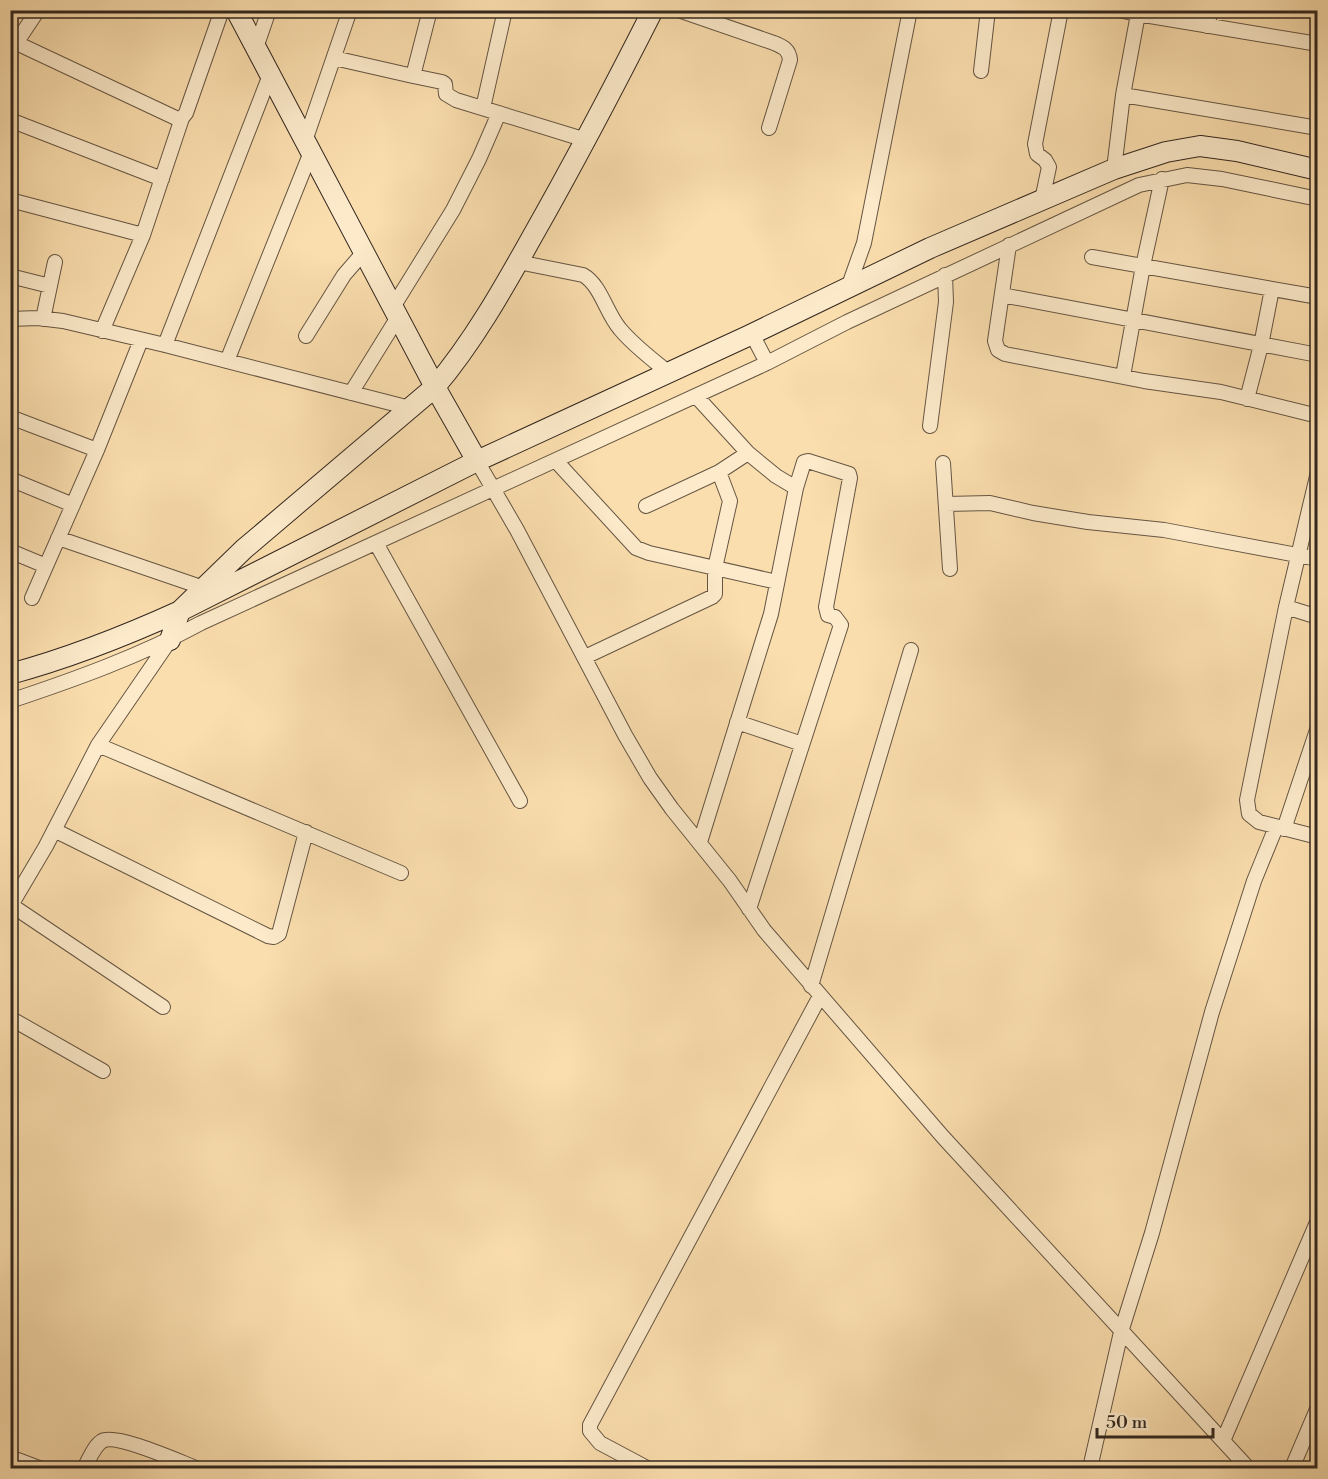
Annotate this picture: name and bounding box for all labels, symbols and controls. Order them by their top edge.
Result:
scale bar [1097,1401,1212,1439]
text: 50 m [1106,1411,1148,1434]

